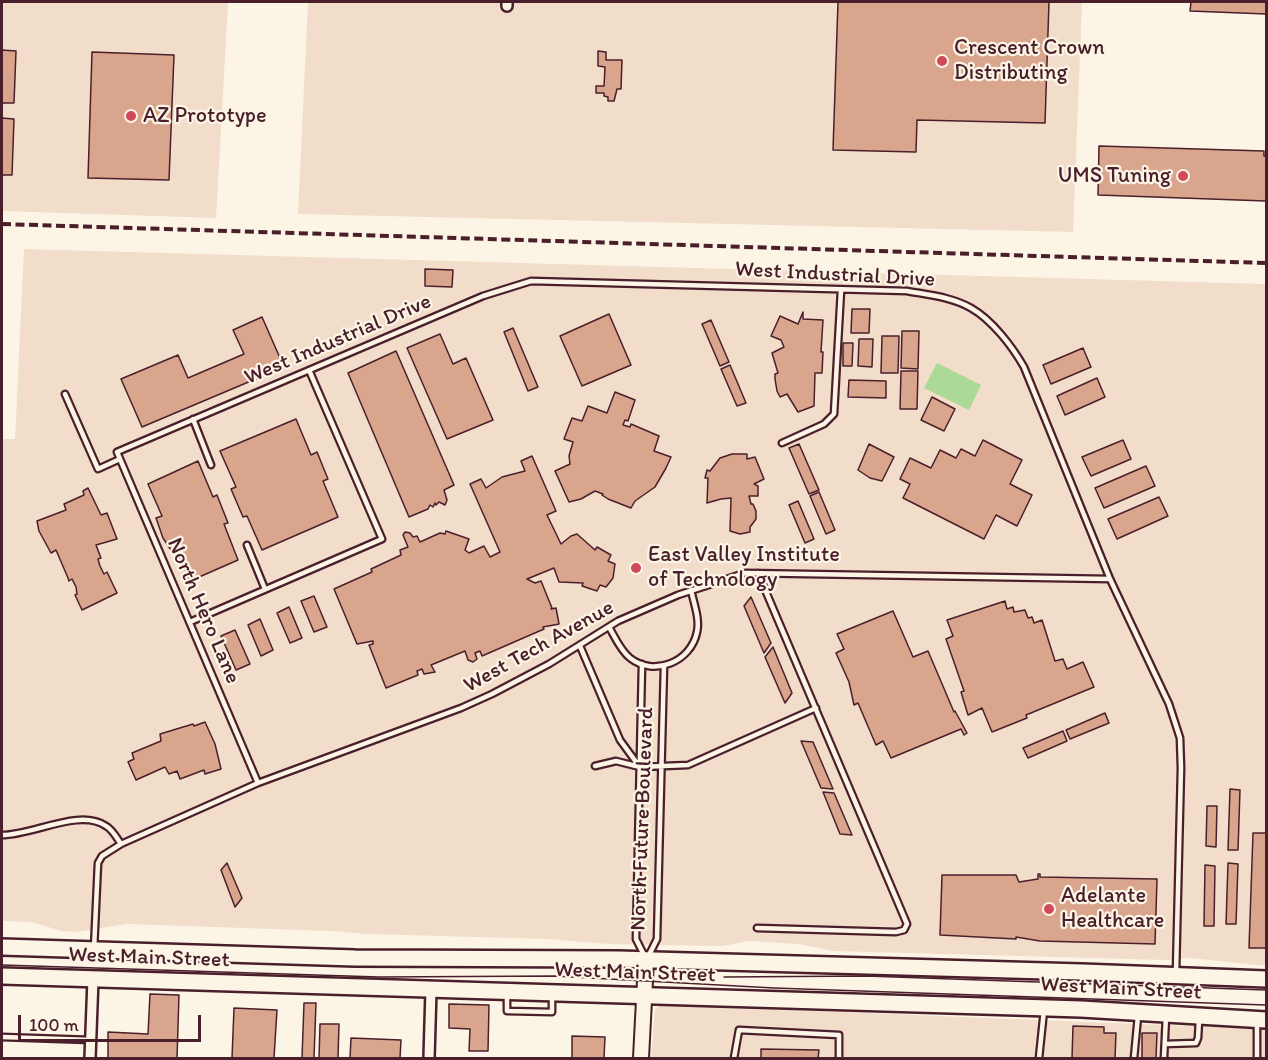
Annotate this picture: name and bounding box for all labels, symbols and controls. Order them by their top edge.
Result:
place label: Crescent Crown Distributing [954,35,1105,86]
marker: Crescent Crown Distributing [935,54,949,68]
place label: AZ Prototype [143,103,267,129]
marker: AZ Prototype [124,109,138,123]
place label: UMS Tuning [1058,163,1171,189]
marker: UMS Tuning [1176,169,1190,183]
street label: West Industrial Drive [734,257,936,293]
street label: West Industrial Drive [241,289,435,391]
street label: North Hero Lane [160,534,246,688]
place label: East Valley Institute of Technology [648,542,840,594]
marker: East Valley Institute of Technology [629,561,643,575]
street label: West Tech Avenue [459,595,619,699]
street label: North Future Boulevard [626,707,660,931]
place label: Adelante Healthcare [1061,883,1164,934]
marker: Adelante Healthcare [1042,902,1056,916]
street label: West Main Street [68,942,230,974]
street label: West Main Street [554,957,716,989]
street label: West Main Street [1040,972,1202,1006]
scale bar [21,1003,204,1041]
text: 100 m [29,1014,79,1036]

